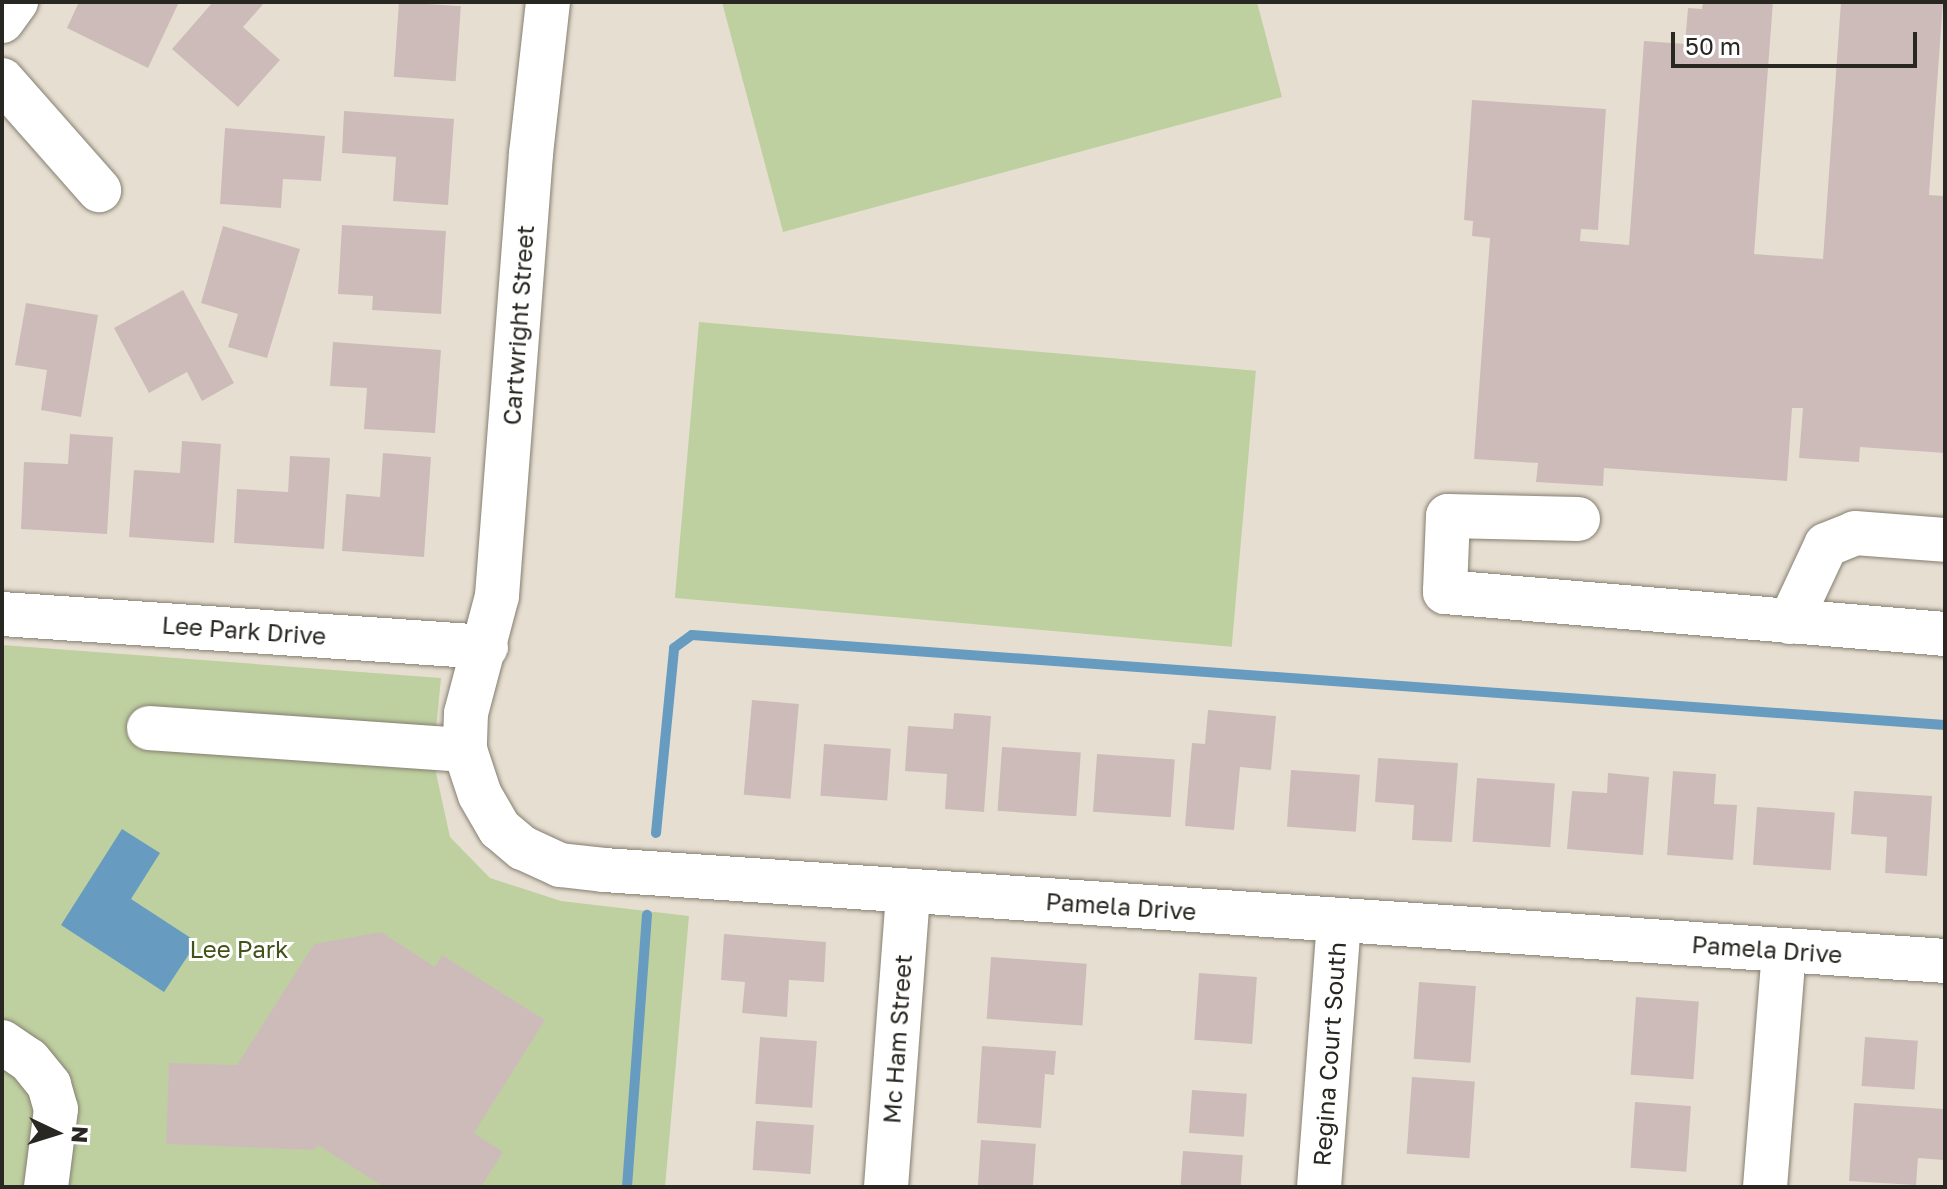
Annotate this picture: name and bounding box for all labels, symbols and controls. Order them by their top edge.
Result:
scale bar [1675,16,1921,66]
text: 50 m [1685,31,1741,60]
street label: Cartwright Street [497,224,539,426]
street label: Lee Park Drive [161,610,327,650]
street label: Pamela Drive [1045,886,1197,926]
street label: Pamela Drive [1691,929,1843,969]
park label: Lee Park [189,935,289,963]
street label: Regina Court South [1307,941,1351,1167]
street label: Mc Ham Street [877,953,917,1125]
north arrow [16,1093,96,1173]
text: N [66,1125,94,1144]

